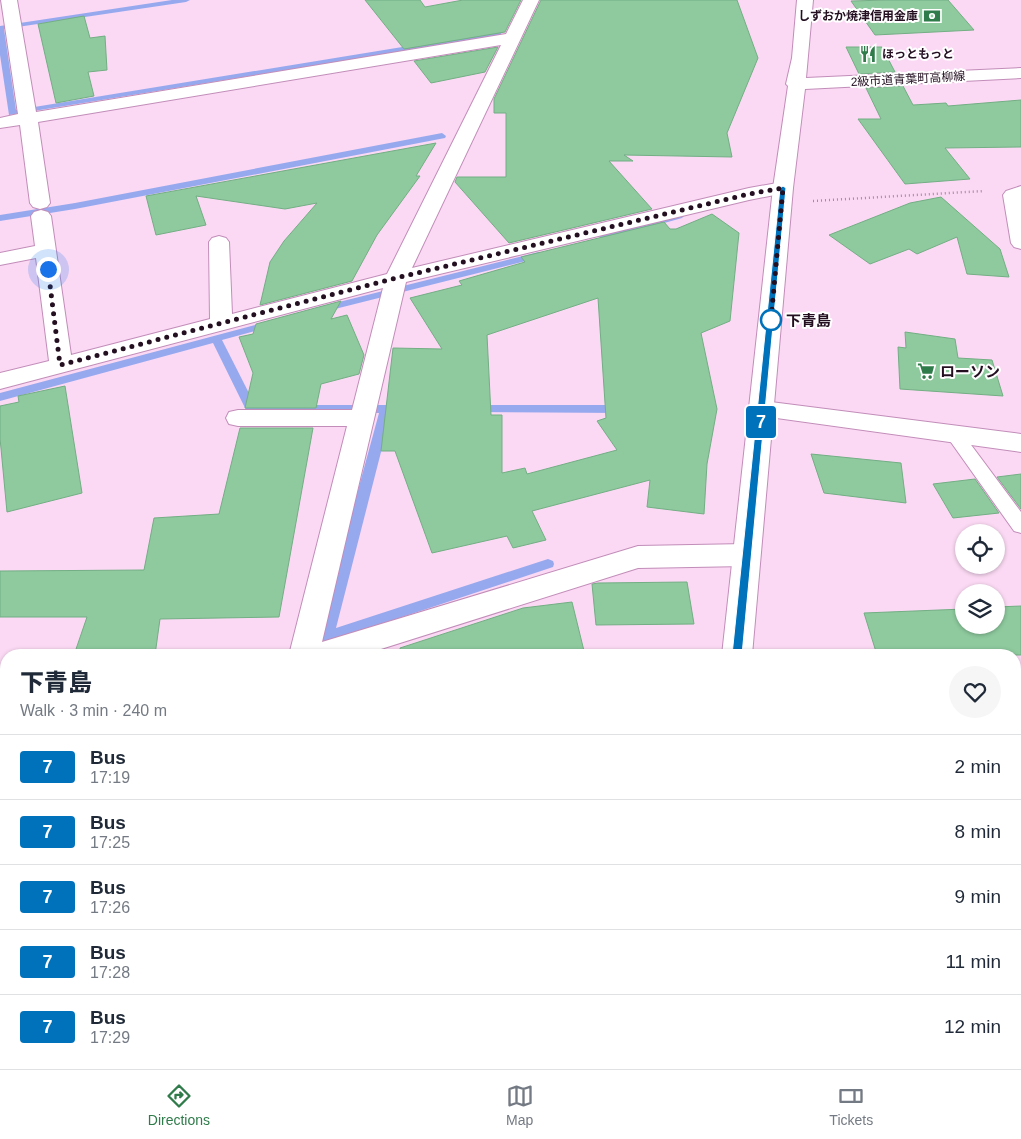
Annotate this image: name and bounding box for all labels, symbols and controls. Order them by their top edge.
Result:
bank icon: しずおか焼津信用金庫 [922,6,942,26]
place label: しずおか焼津信用金庫 [798,9,918,23]
restaurant icon: ほっともっと [858,44,878,64]
place label: ほっともっと [882,47,954,61]
street label: 2級市道青葉町高柳線 [850,69,966,89]
your location [36,257,61,282]
marker: 下青島 [760,309,782,331]
place label: 下青島 [786,312,831,329]
supermarket icon: ローソン [916,361,936,381]
place label: ローソン [940,363,1000,380]
line badge: 7 [745,406,777,438]
text: 7 [756,412,766,432]
map controls [955,524,1005,634]
button: locate [955,524,1005,574]
button: layers [955,584,1005,634]
button: heart [949,666,1001,718]
text: 下青島 [20,669,92,696]
text: Walk · 3 min · 240 m [20,702,167,719]
text: Bus [90,747,126,768]
text: 2 min [955,756,1001,777]
text: 7 [42,757,53,777]
text: 17:19 [90,769,130,786]
text: Bus [90,812,126,833]
text: 8 min [955,821,1001,842]
text: 7 [42,822,53,842]
text: 17:25 [90,834,130,851]
text: Bus [90,877,126,898]
text: 9 min [955,886,1001,907]
text: 7 [42,887,53,907]
text: 17:26 [90,899,130,916]
text: Bus [90,942,126,963]
text: 11 min [945,951,1001,972]
text: 7 [42,952,53,972]
text: 17:28 [90,964,130,981]
text: Bus [90,1007,126,1028]
text: 12 min [944,1016,1001,1037]
text: 7 [42,1017,53,1037]
text: 17:29 [90,1029,130,1046]
tab: Directions [148,1082,210,1128]
tab: Map [506,1082,534,1128]
tab: Tickets [829,1082,873,1128]

